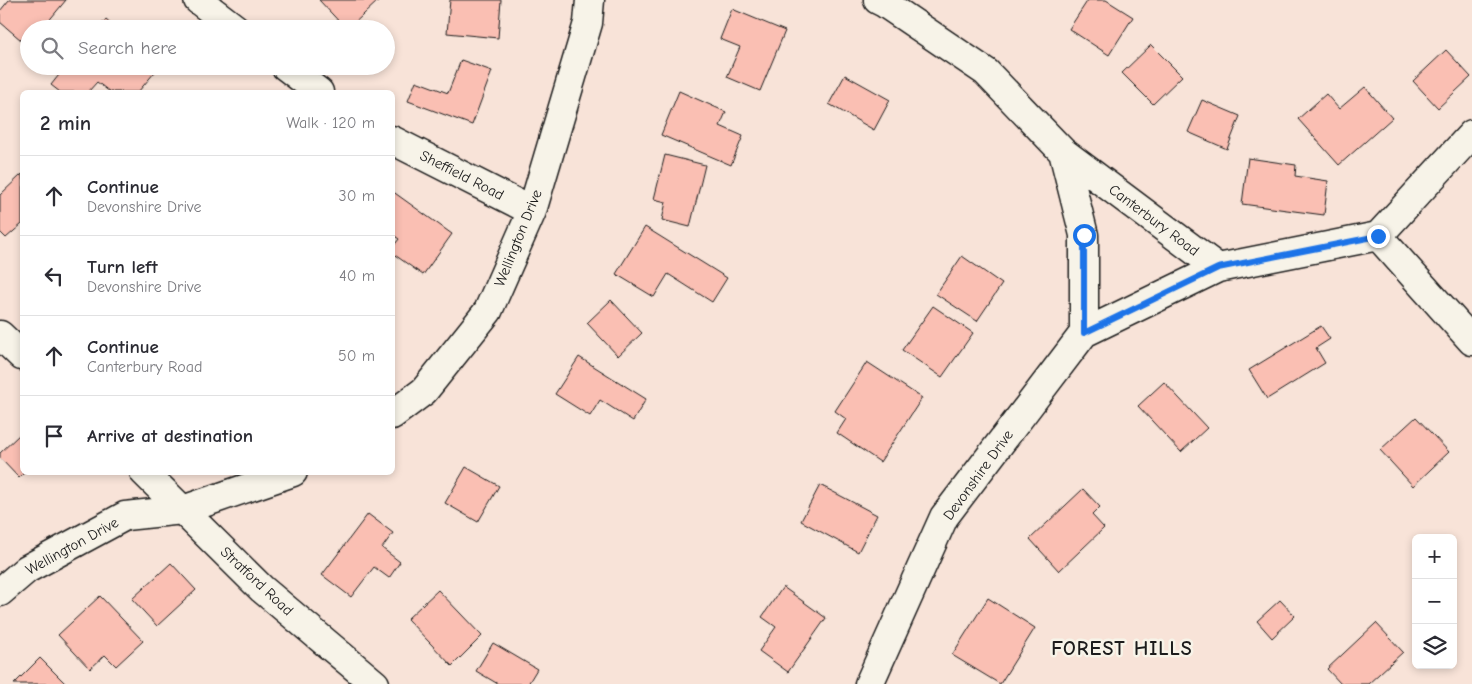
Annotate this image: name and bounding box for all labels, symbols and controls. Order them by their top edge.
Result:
search box [20,20,395,75]
icon: search [38,34,66,62]
text: Search here [78,37,177,59]
text: 2 min [40,111,91,135]
text: Walk · 120 m [286,114,375,132]
street label: Sheffield Road [417,146,507,204]
text: Continue [87,176,159,198]
street label: Canterbury Road [1105,180,1203,260]
icon: ahead [40,182,68,210]
street label: Wellington Drive [490,186,546,289]
text: 30 m [339,187,375,205]
text: Devonshire Drive [87,198,201,216]
route start [1073,224,1096,247]
route end [1367,225,1390,248]
text: Turn left [87,256,158,278]
icon: left [40,262,68,290]
text: 40 m [339,267,375,285]
text: Devonshire Drive [87,278,201,296]
text: Continue [87,336,159,358]
icon: ahead [40,342,68,370]
text: 50 m [338,347,375,365]
text: Canterbury Road [87,358,203,376]
icon: arrive [40,422,68,450]
text: Arrive at destination [87,425,253,447]
street label: Devonshire Drive [939,426,1017,524]
street label: Wellington Drive [23,513,122,579]
map controls [1412,534,1457,669]
button: + [1412,534,1457,579]
street label: Stratford Road [217,543,297,619]
button: − [1412,579,1457,624]
button: layers [1412,624,1457,669]
district label: FOREST HILLS [1051,637,1193,660]

